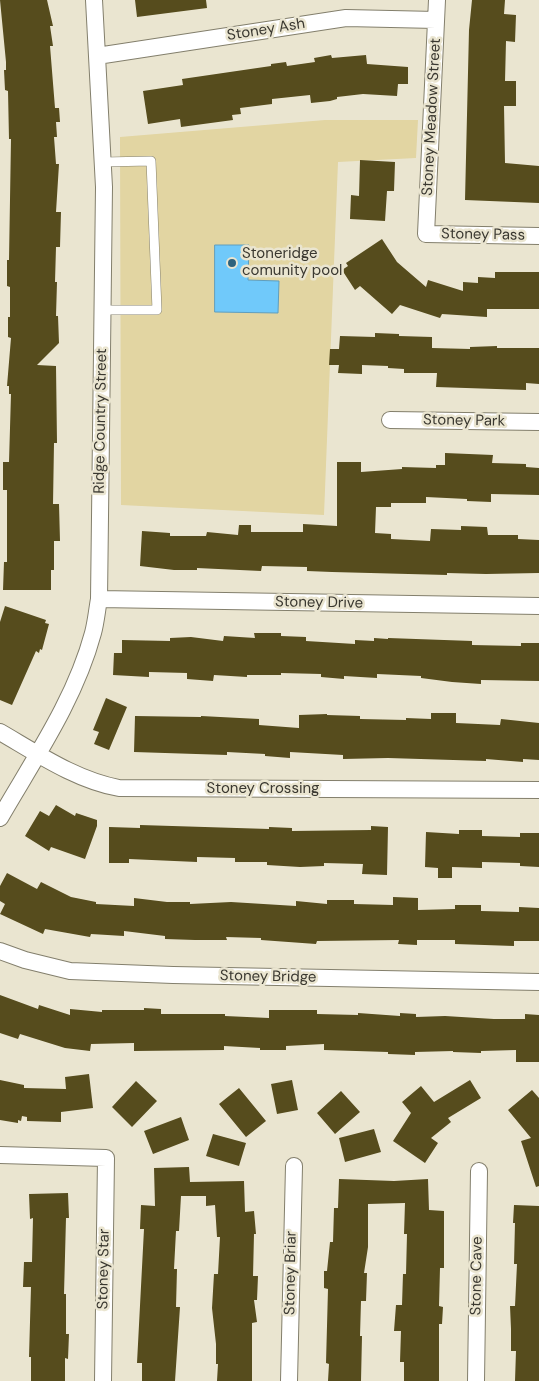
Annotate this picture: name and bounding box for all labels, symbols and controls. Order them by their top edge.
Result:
street label: Stoney Ash [226,15,306,45]
street label: Stoney Meadow Street [419,38,445,196]
street label: Stoney Pass [441,225,525,245]
place label: Stoneridge comunity pool [242,245,342,280]
marker: Stoneridge comunity pool [226,257,238,269]
street label: Ridge Country Street [91,348,111,494]
street label: Stoney Park [423,411,505,431]
street label: Stoney Drive [275,593,363,613]
street label: Stoney Crossing [207,780,319,798]
street label: Stoney Bridge [220,967,316,987]
street label: Stoney Star [94,1228,114,1310]
street label: Stoney Briar [281,1231,301,1315]
street label: Stone Cave [467,1236,487,1316]

